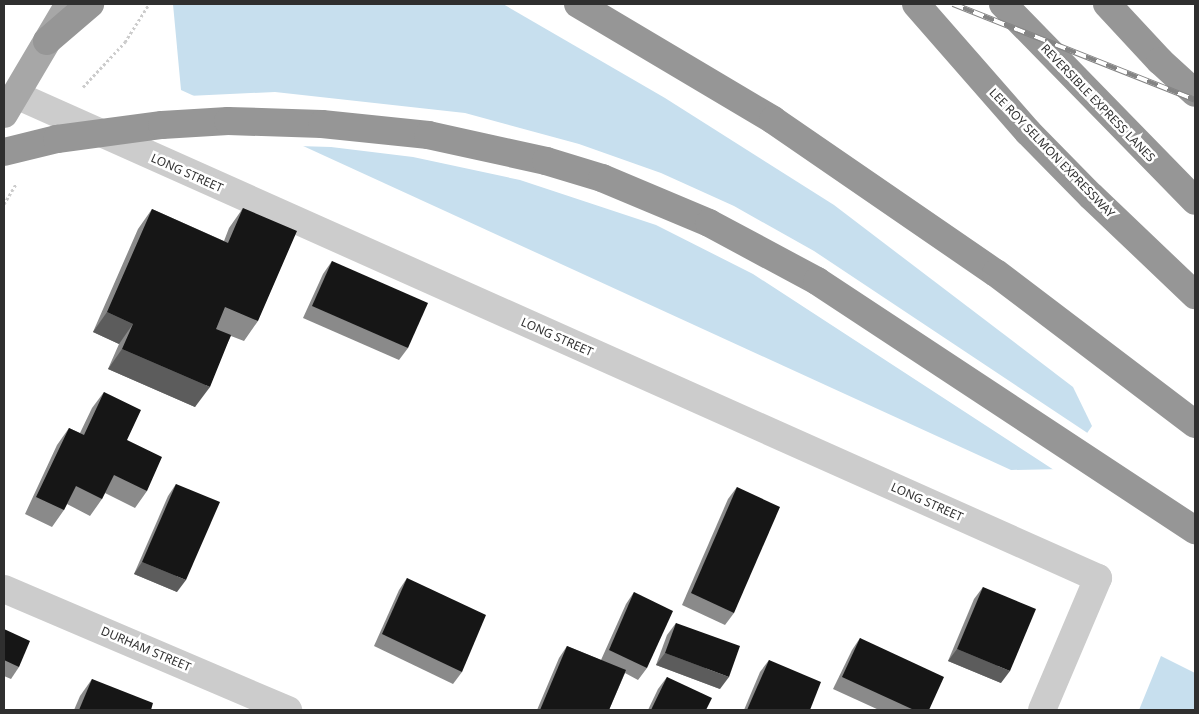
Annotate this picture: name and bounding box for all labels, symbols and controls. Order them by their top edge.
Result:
street label: REVERSIBLE EXPRESS LANES [1038,41,1158,165]
street label: LEE ROY SELMON EXPRESSWAY [986,85,1118,221]
street label: LONG STREET [149,151,225,195]
street label: LONG STREET [519,315,595,359]
street label: LONG STREET [889,480,965,524]
street label: DURHAM STREET [99,624,193,674]

